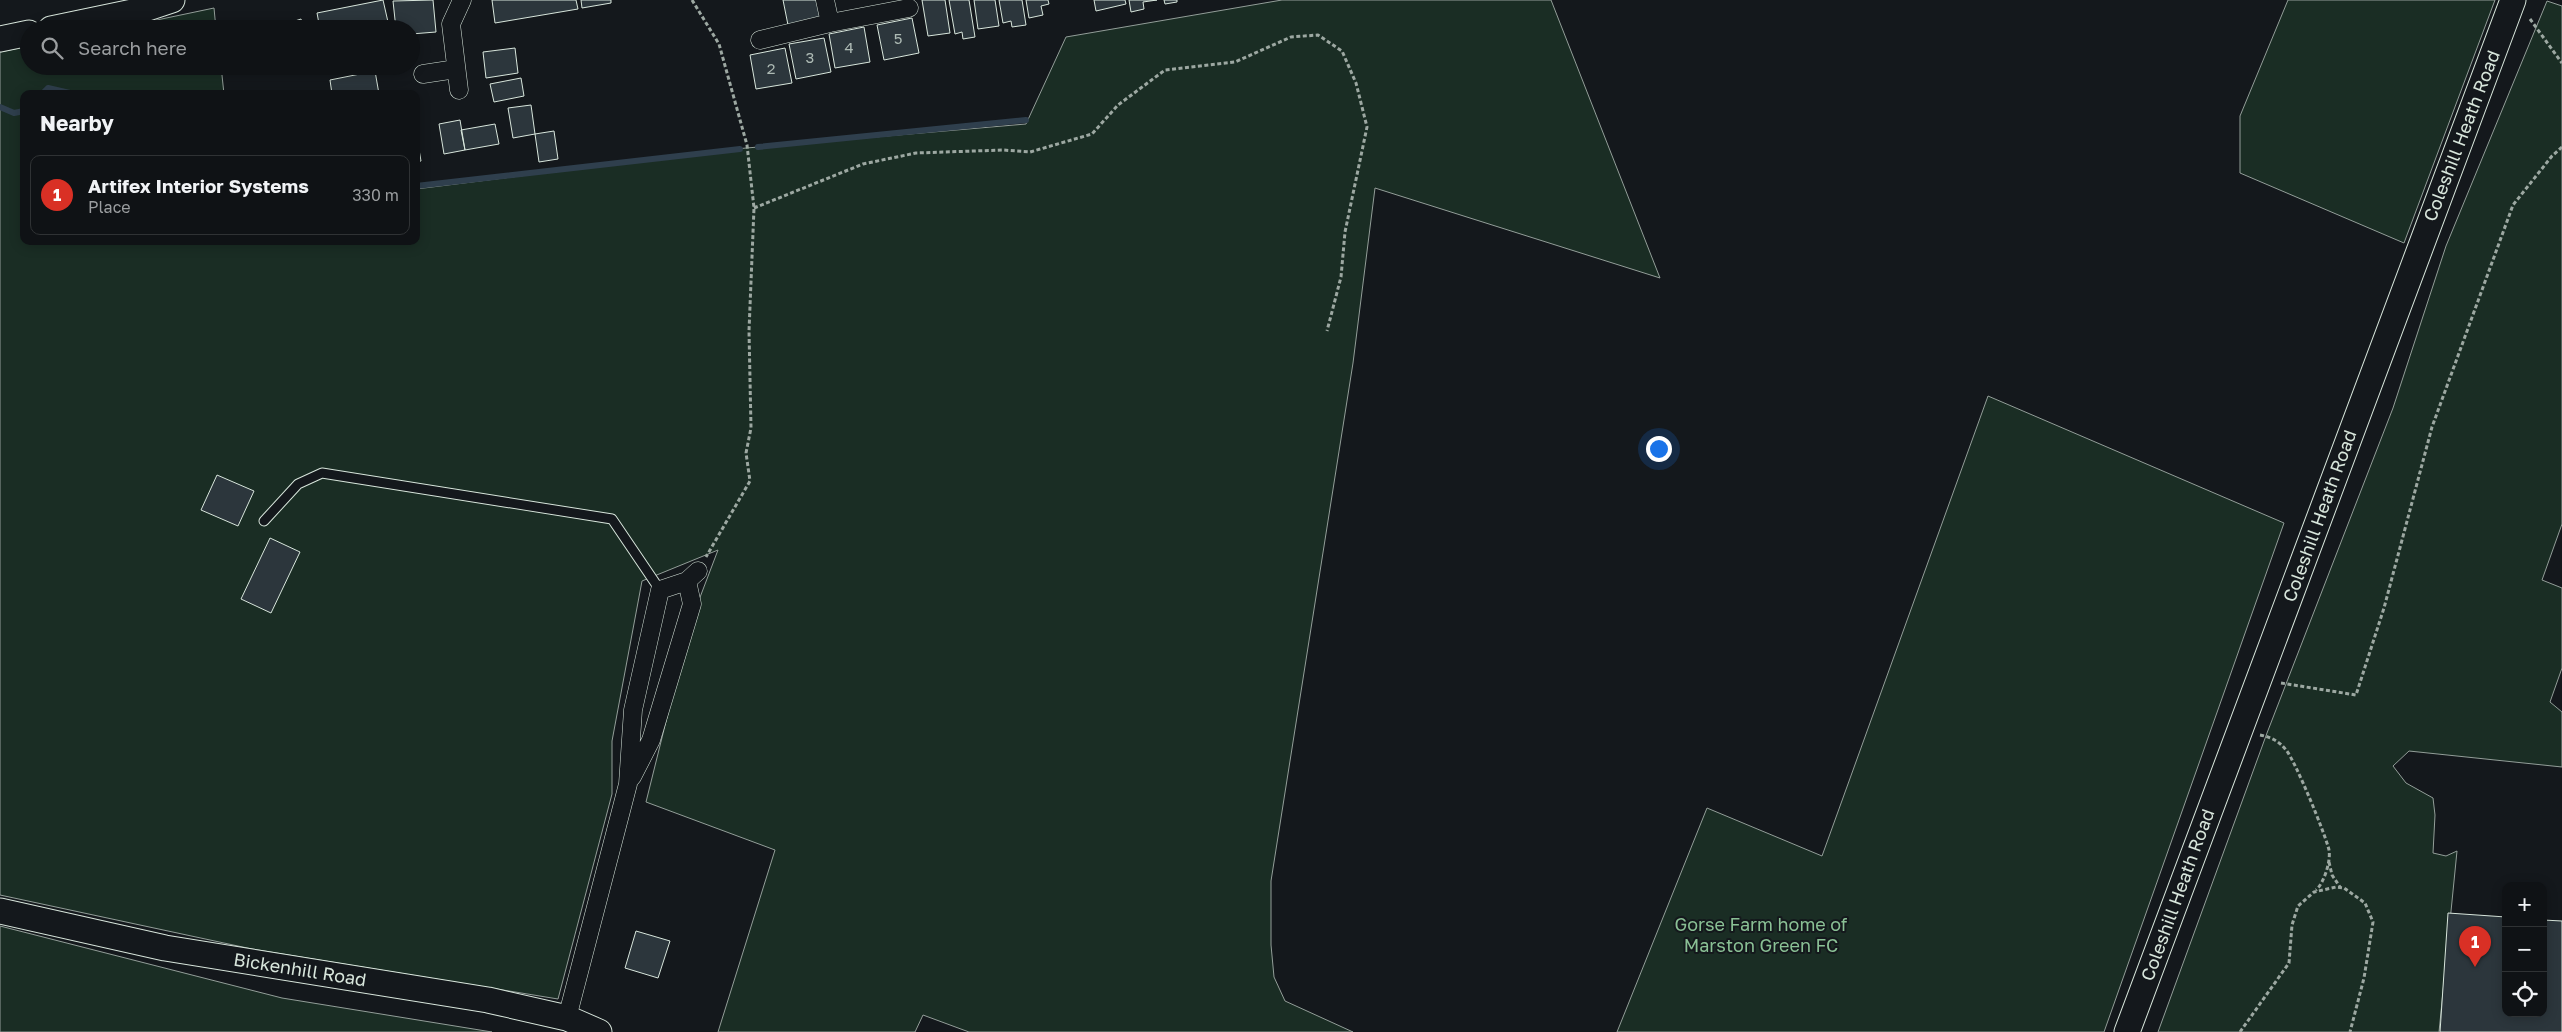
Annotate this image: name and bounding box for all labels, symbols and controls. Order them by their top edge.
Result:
search box [20,20,420,75]
house number: 5 [894,29,902,47]
icon: search [38,34,66,62]
text: Search here [78,36,187,59]
house number: 4 [844,38,854,56]
street label: Coleshill Heath Road [2418,47,2504,224]
house number: 3 [806,48,814,66]
house number: 2 [767,59,775,77]
text: Nearby [40,110,114,136]
text: Artifex Interior Systems [88,174,309,197]
text: 1 [53,185,61,205]
text: 330 m [352,185,399,205]
text: Place [88,197,131,217]
street label: Coleshill Heath Road [2278,427,2360,605]
your location [1646,436,1672,462]
street label: Coleshill Heath Road [2136,806,2218,984]
map controls [2502,882,2547,1017]
button: + [2502,882,2547,927]
park label: Gorse Farm home of Marston Green FC [1675,913,1848,956]
pin: 1 [2459,926,2491,967]
button: − [2502,927,2547,972]
street label: Bickenhill Road [232,948,368,990]
button: locate [2502,972,2547,1017]

